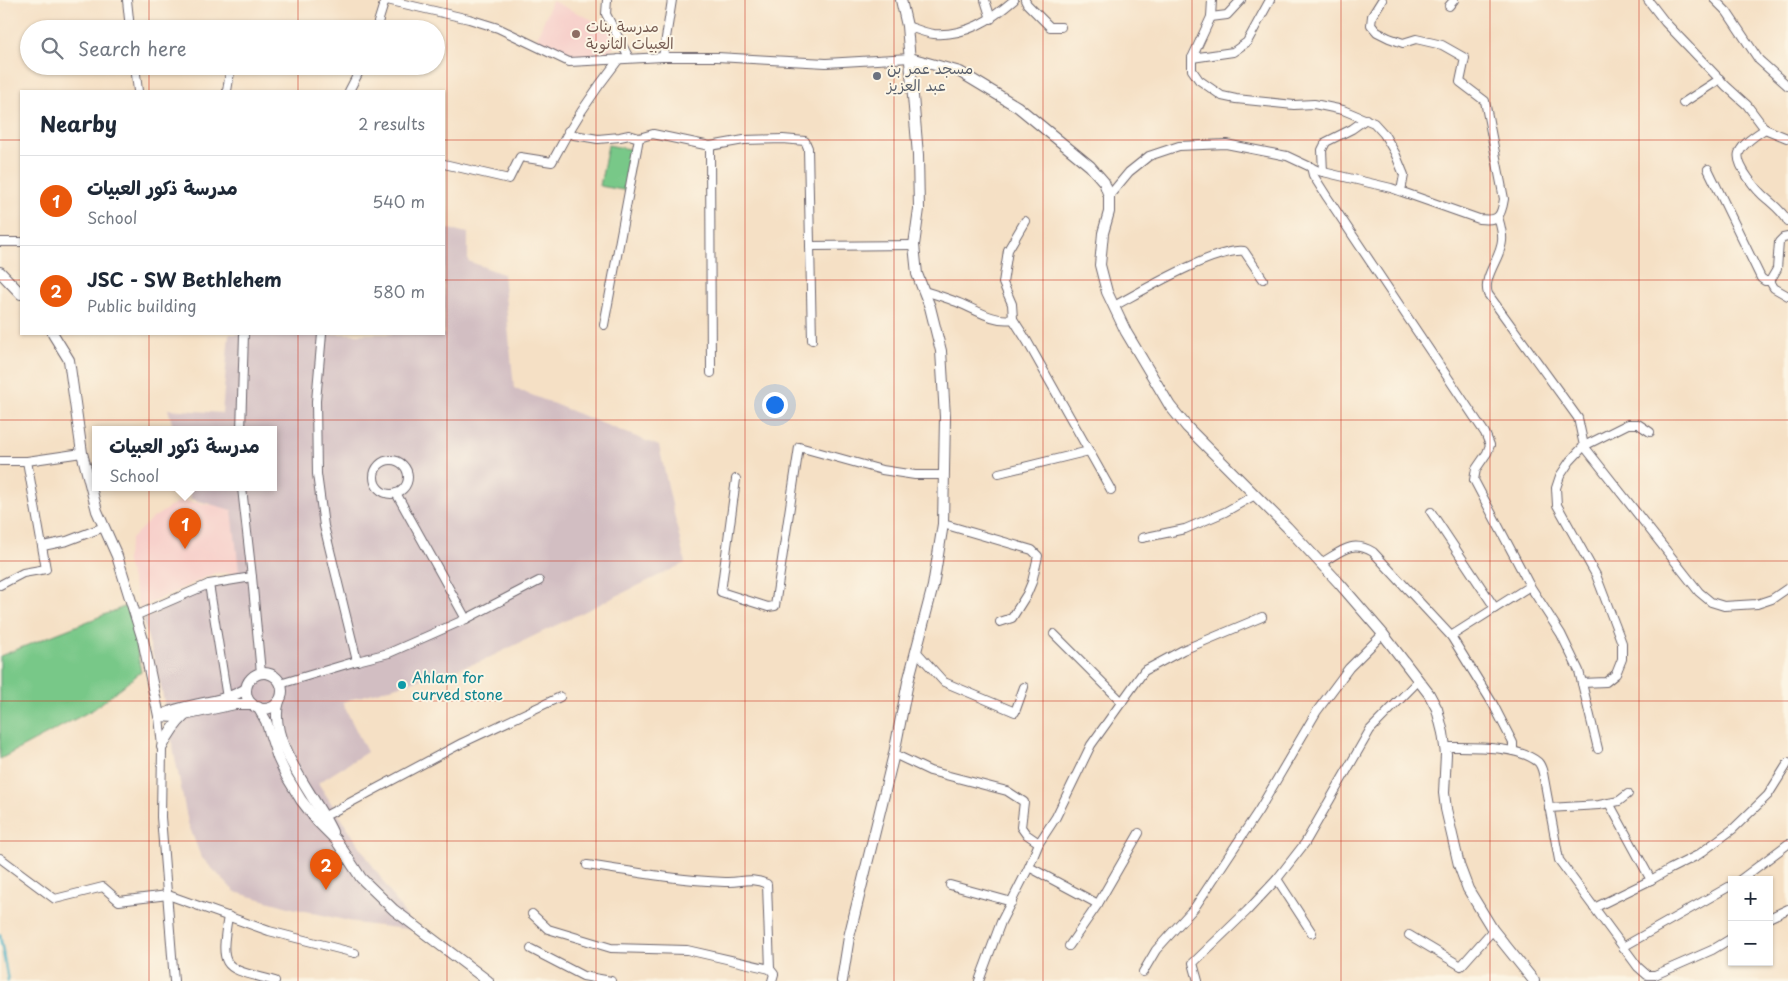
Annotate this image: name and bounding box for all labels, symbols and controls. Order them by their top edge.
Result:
place label: مدرسة بنات العبيات الثانوية [586,14,674,54]
search box [20,20,445,75]
marker: مدرسة بنات العبيات الثانوية [570,28,582,40]
icon: search [38,34,66,62]
text: Search here [78,34,187,62]
place label: مسجد عمر بن عبد العزيز [885,56,973,96]
marker: مسجد عمر بن عبد العزيز [871,70,883,82]
text: Nearby [40,107,117,139]
text: 2 results [358,111,425,135]
text: مدرسة ذكور العبيات [87,173,238,201]
text: 1 [52,189,60,213]
text: 540 m [372,189,425,213]
text: School [87,205,137,229]
text: JSC - SW Bethlehem [87,265,282,293]
text: 2 [50,279,62,303]
text: 580 m [373,279,425,303]
text: Public building [87,293,197,317]
your location [762,392,788,418]
popup [92,426,277,491]
text: مدرسة ذكور العبيات [109,431,260,459]
text: School [109,463,159,487]
pin: 1 [169,508,201,549]
place label: Ahlam for curved stone [412,665,503,705]
marker: Ahlam for curved stone [396,679,408,691]
pin: 2 [310,849,342,890]
map controls [1728,876,1773,966]
button: + [1728,876,1773,921]
button: − [1728,921,1773,966]

